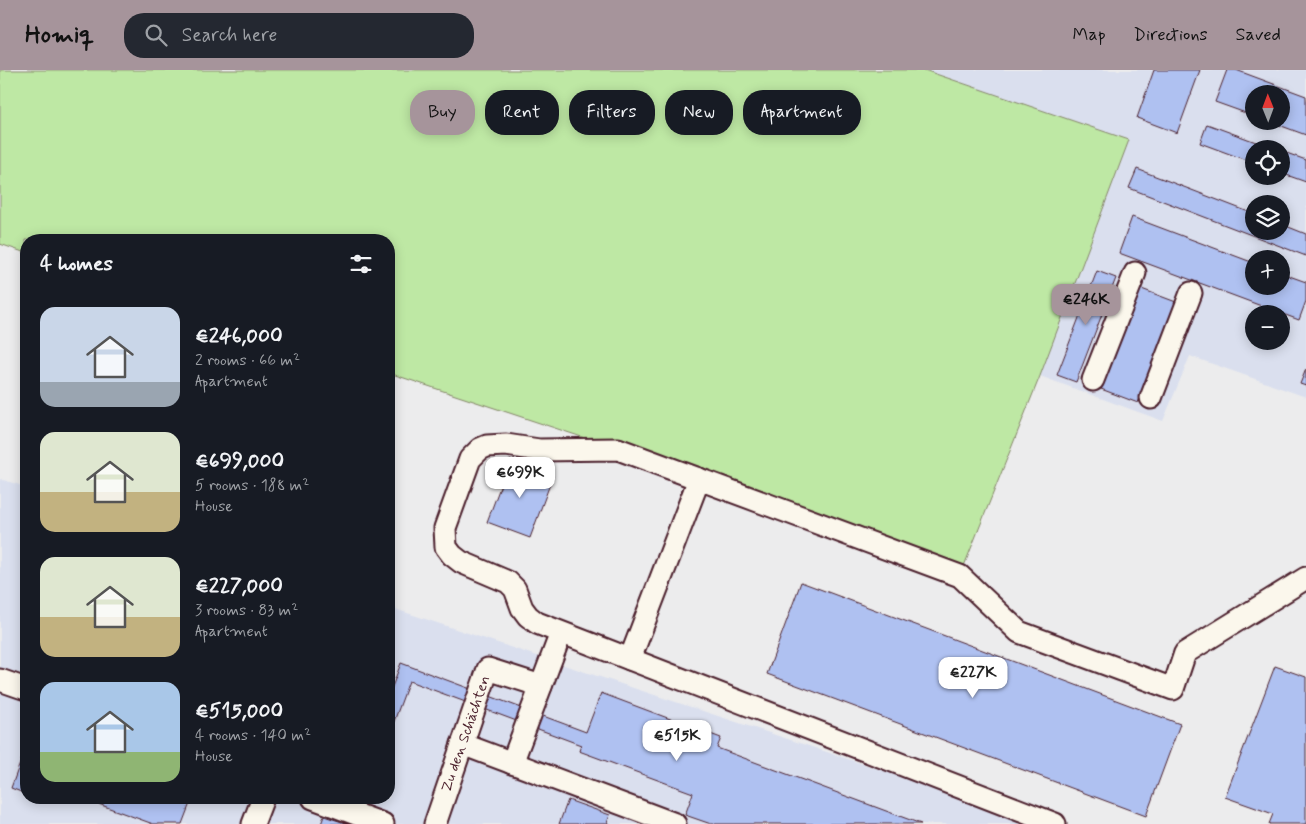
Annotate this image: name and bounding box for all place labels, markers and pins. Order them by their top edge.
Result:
pin: €246K [1051,284,1121,326]
pin: €699K [485,456,555,499]
pin: €227K [938,656,1008,699]
pin: €515K [642,720,712,762]

